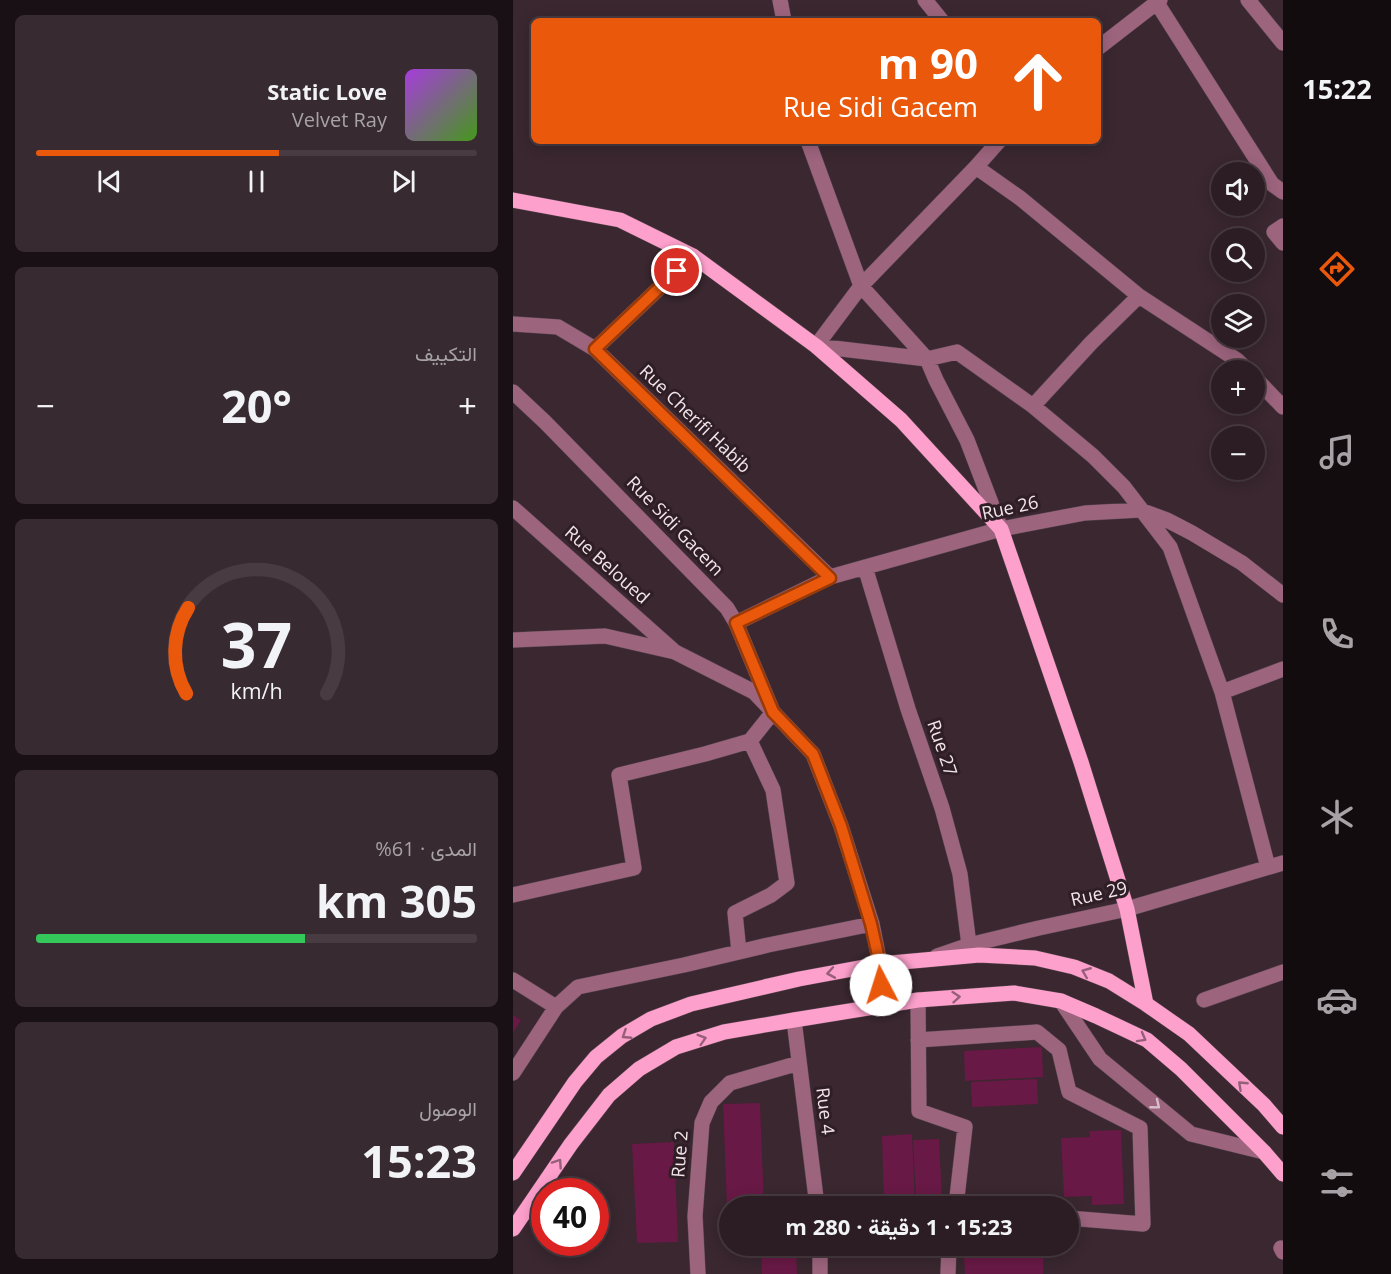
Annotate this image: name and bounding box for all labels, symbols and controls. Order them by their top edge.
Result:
text: 90 m [878,34,978,91]
icon: ahead [999,42,1077,120]
text: 15:22 [1302,70,1372,107]
text: Static Love [267,76,387,106]
text: Rue Sidi Gacem [783,88,978,125]
text: Velvet Ray [292,106,387,133]
map controls [1211,162,1265,480]
button: sound [1211,162,1265,216]
icon: previous [93,165,126,198]
icon: pause [240,165,273,198]
icon: next [387,165,420,198]
button: search [1211,228,1265,282]
pin [651,245,702,296]
icon: directions [1316,248,1358,290]
icon: arrive [660,254,693,287]
button: layers [1211,294,1265,348]
text: التكييف [415,340,477,367]
street label: Rue Cherifi Habib [635,359,757,478]
button: + [1211,360,1265,414]
text: 20° [221,375,292,436]
text: − [36,383,55,428]
text: + [458,383,477,428]
button: − [1211,426,1265,480]
icon: music [1316,431,1358,473]
street label: Rue Sidi Gacem [622,470,730,580]
street label: Rue 26 [979,489,1040,525]
street label: Rue Beloued [560,520,655,609]
text: 37 [221,601,292,686]
icon: phone [1316,613,1358,655]
text: km/h [230,676,283,705]
street label: Rue 27 [922,717,964,779]
icon: climate [1316,796,1358,838]
text: المدى · 61% [375,835,477,862]
text: 305 km [316,870,477,931]
street label: Rue 29 [1068,875,1129,911]
position arrow [849,953,913,1017]
one-way arrow [826,966,836,979]
one-way arrow [1081,967,1092,979]
icon: car [1316,979,1358,1021]
one-way arrow [951,991,960,1004]
one-way arrow [621,1027,632,1038]
one-way arrow [1136,1031,1146,1043]
one-way arrow [696,1034,707,1046]
one-way arrow [1239,1081,1249,1092]
street label: Rue 4 [811,1086,841,1136]
text: الوصول [419,1095,477,1122]
one-way arrow [1149,1098,1160,1109]
text: 15:23 [361,1130,477,1191]
street label: Rue 2 [665,1130,693,1178]
one-way arrow [550,1159,562,1169]
icon: filters [1316,1162,1358,1204]
speed limit sign: 40 [531,1178,609,1256]
text: 15:23 · 1 دقيقة · 280 m [785,1211,1013,1241]

